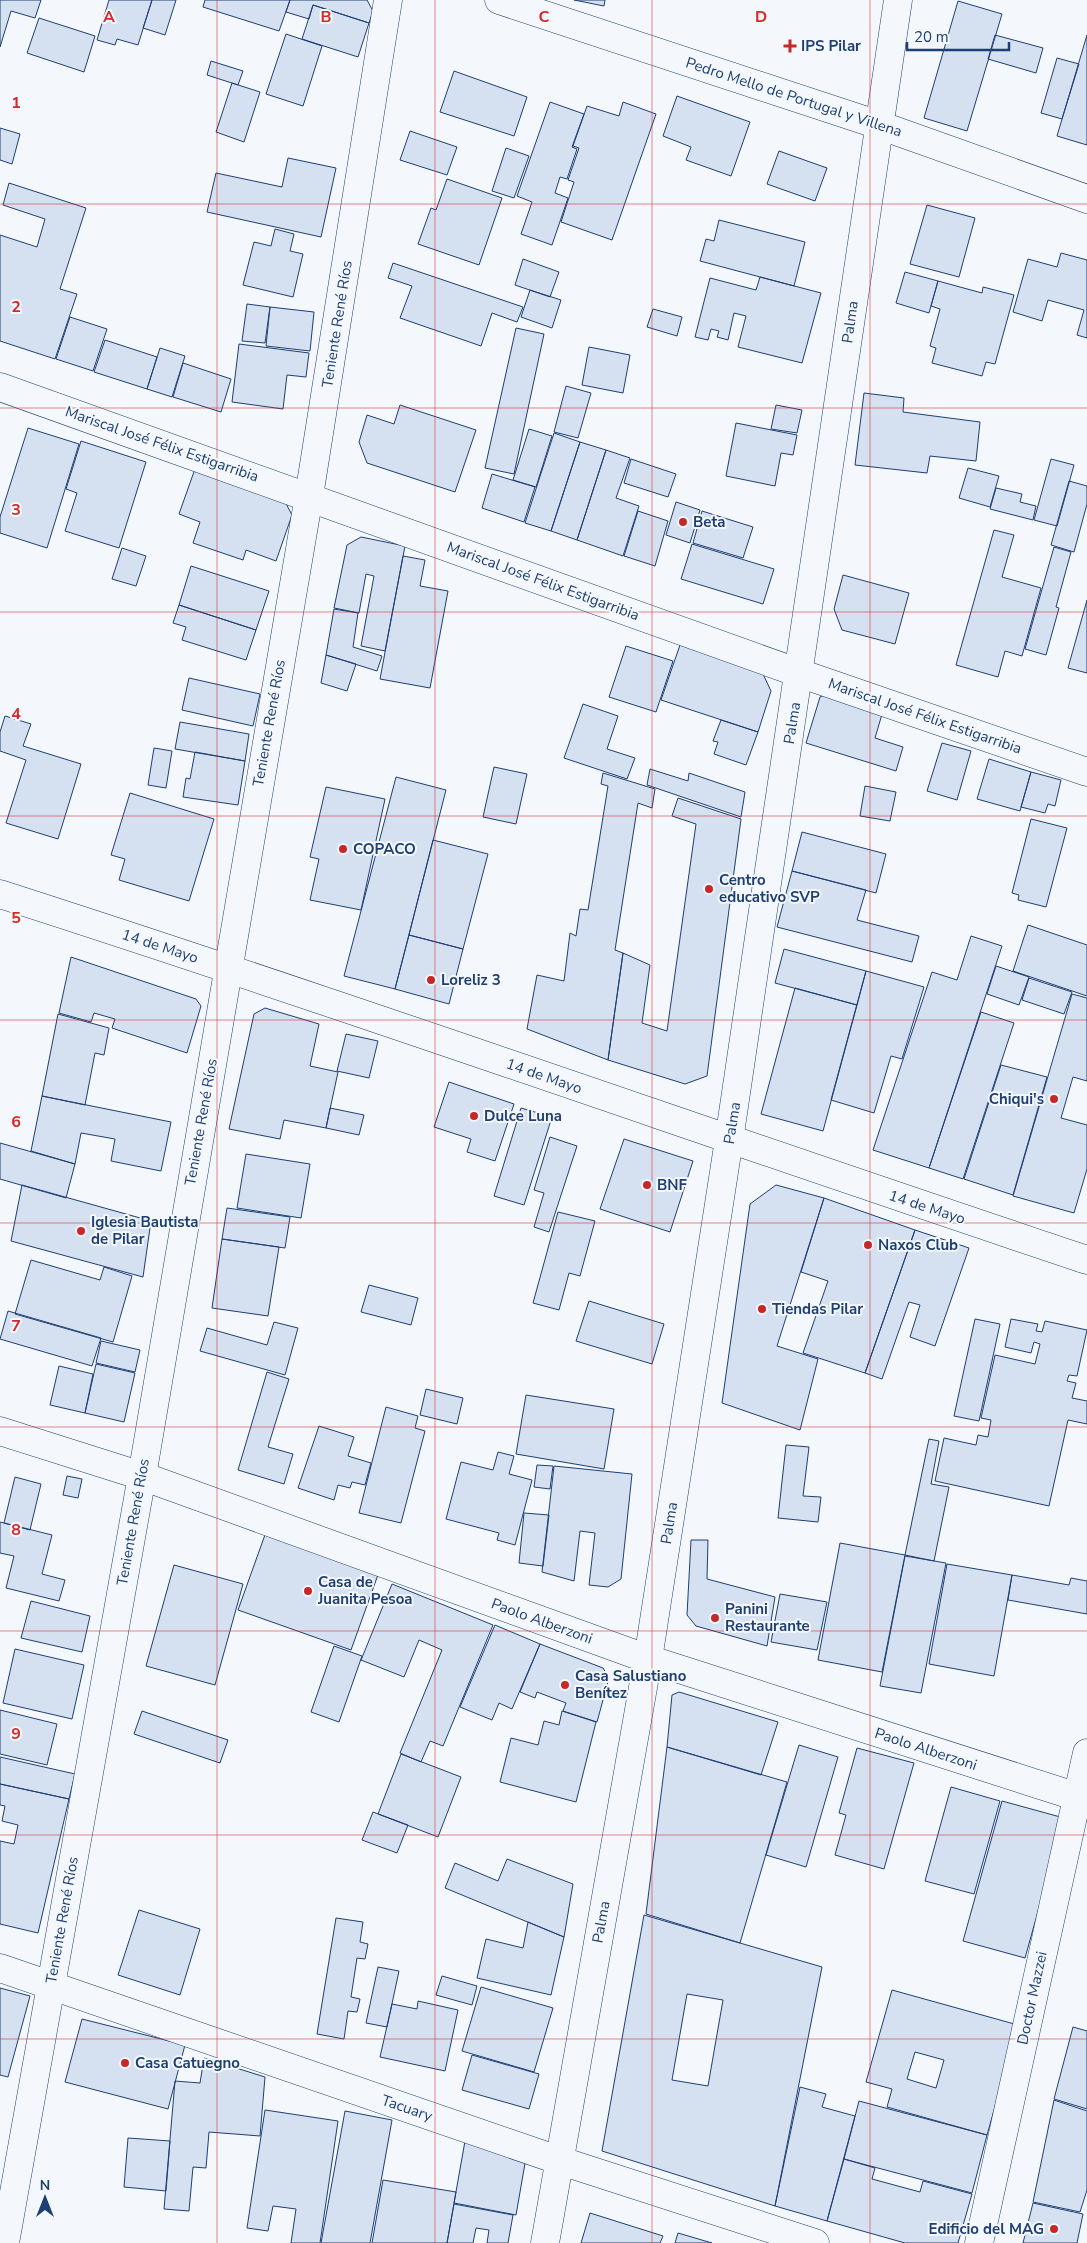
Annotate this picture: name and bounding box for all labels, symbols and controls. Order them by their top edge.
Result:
text: A [103,6,115,28]
text: B [320,6,332,28]
text: C [539,6,550,28]
text: D [755,6,767,28]
scale bar [907,20,1010,52]
text: 20 m [914,27,949,47]
place label: IPS Pilar [801,36,861,56]
marker: IPS Pilar [783,39,797,53]
street label: Pedro Mello de Portugal y Villena [683,53,905,141]
text: 1 [11,92,21,114]
street label: Teniente René Ríos [317,259,357,389]
text: 2 [11,296,21,318]
street label: Palma [837,300,863,344]
street label: Mariscal José Félix Estigarribia [63,401,261,487]
text: 3 [11,499,21,521]
place label: Beta [693,512,725,532]
marker: Beta [677,516,689,528]
street label: Mariscal José Félix Estigarribia [444,537,642,625]
street label: Teniente René Ríos [248,658,290,788]
street label: Mariscal José Félix Estigarribia [826,673,1024,759]
street label: Palma [779,701,805,745]
text: 4 [11,703,21,725]
place label: COPACO [353,839,416,859]
marker: COPACO [337,843,349,855]
place label: Centro educativo SVP [719,870,820,907]
marker: Centro educativo SVP [703,883,715,895]
text: 5 [11,907,21,929]
street label: 14 de Mayo [119,924,201,968]
place label: Loreliz 3 [441,970,501,990]
marker: Loreliz 3 [425,974,437,986]
street label: 14 de Mayo [503,1054,585,1098]
street label: Teniente René Ríos [180,1057,222,1187]
place label: Chiqui's [989,1089,1044,1109]
marker: Chiqui's [1048,1093,1060,1105]
street label: Palma [719,1101,745,1145]
place label: Dulce Luna [484,1106,562,1126]
marker: Dulce Luna [468,1110,480,1122]
text: 6 [11,1111,21,1133]
place label: BNF [657,1175,688,1195]
marker: BNF [641,1179,653,1191]
street label: 14 de Mayo [886,1185,968,1229]
place label: Iglesia Bautista de Pilar [91,1212,199,1249]
marker: Iglesia Bautista de Pilar [75,1225,87,1237]
place label: Naxos Club [878,1235,958,1255]
marker: Naxos Club [862,1239,874,1251]
place label: Tiendas Pilar [772,1299,863,1319]
marker: Tiendas Pilar [756,1303,768,1315]
text: 7 [11,1315,21,1337]
street label: Teniente René Ríos [112,1457,154,1587]
street label: Palma [656,1501,682,1545]
text: 8 [11,1519,21,1541]
place label: Casa de Juanita Pesoa [317,1572,413,1609]
marker: Casa de Juanita Pesoa [302,1585,314,1597]
street label: Paolo Alberzoni [488,1593,596,1649]
place label: Panini Restaurante [725,1599,810,1636]
marker: Panini Restaurante [709,1612,721,1624]
place label: Casa Salustiano Benítez [575,1666,687,1703]
marker: Casa Salustiano Benítez [559,1679,571,1691]
text: 9 [11,1723,21,1745]
street label: Paolo Alberzoni [872,1723,980,1775]
street label: Teniente René Ríos [41,1855,83,1985]
street label: Palma [587,1899,615,1945]
street label: Doctor Mazzei [1012,1949,1052,2047]
place label: Casa Catuegno [135,2053,240,2073]
marker: Casa Catuegno [119,2057,131,2069]
street label: Tacuary [379,2090,435,2126]
north arrow [20,2173,70,2223]
text: N [40,2176,50,2195]
place label: Edificio del MAG [929,2219,1044,2239]
marker: Edificio del MAG [1048,2223,1060,2235]

